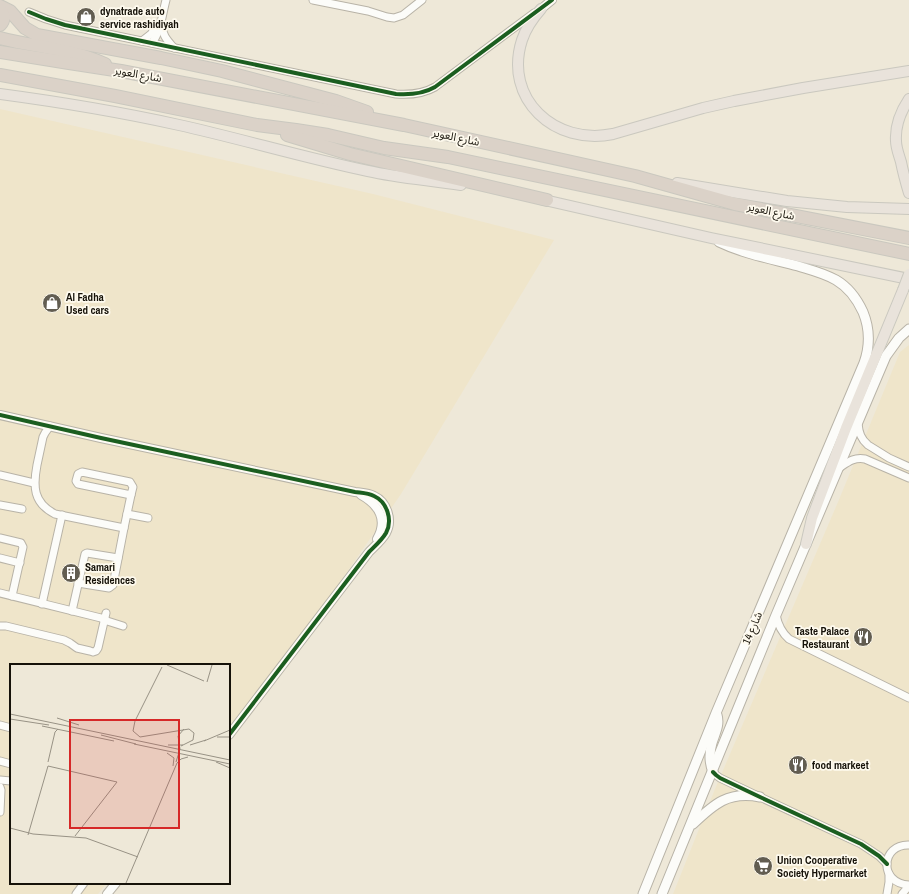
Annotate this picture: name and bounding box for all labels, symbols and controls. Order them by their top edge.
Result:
place label: dynatrade auto service rashidiyah [100,4,179,31]
shop icon: dynatrade auto service rashidiyah [75,6,97,28]
street label: شارع العوير [112,63,163,86]
street label: شارع العوير [430,125,481,150]
street label: شارع العوير [745,199,796,224]
place label: Al Fadha Used cars [66,290,109,317]
shop icon: Al Fadha Used cars [41,292,63,314]
place label: Samari Residences [85,560,135,587]
building icon: Samari Residences [60,562,82,584]
street label: شارع 14 [739,609,766,647]
place label: Taste Palace Restaurant [795,624,849,651]
restaurant icon: Taste Palace Restaurant [852,626,874,648]
inset map [10,664,230,884]
restaurant icon: food markeet [787,754,809,776]
place label: food markeet [812,758,869,772]
place label: Union Cooperative Society Hypermarket [777,853,867,880]
supermarket icon: Union Cooperative Society Hypermarket [752,855,774,877]

